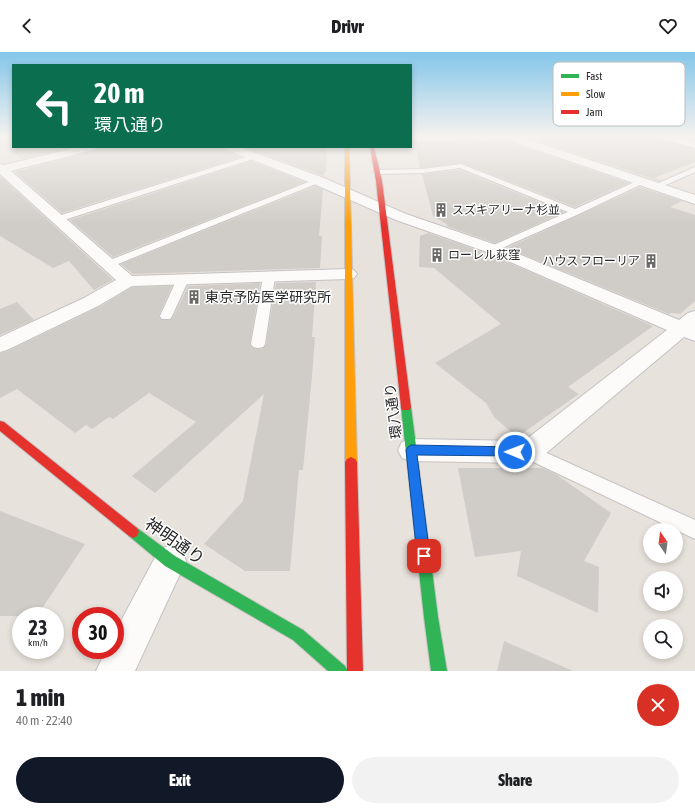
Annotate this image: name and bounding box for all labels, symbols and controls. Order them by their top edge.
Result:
icon: back [16,15,38,37]
icon: heart [657,15,679,37]
text: Drivr [331,16,364,37]
legend [553,62,685,126]
text: Fast [586,70,602,82]
text: 20 m [94,77,144,109]
icon: left [28,80,80,132]
text: Slow [586,88,605,100]
text: Jam [586,106,603,118]
text: 環八通り [94,114,166,135]
building icon: スズキアリーナ杉並 [433,202,449,218]
place label: スズキアリーナ杉並 [452,203,560,217]
building icon: ローレル荻窪 [429,247,445,263]
place label: ローレル荻窪 [448,248,520,262]
building icon: ハウス フローリア [643,253,659,269]
place label: ハウス フローリア [542,254,640,268]
building icon: 東京予防医学研究所 [186,289,202,305]
place label: 東京予防医学研究所 [205,289,331,305]
street label: 環八通り [382,382,404,440]
position arrow [494,431,536,473]
street label: 神明通り [141,513,209,569]
north arrow [643,523,683,563]
map controls [643,523,683,659]
pin [407,539,441,573]
icon: arrive [413,545,435,567]
button: sound [643,571,683,611]
speed limit sign: 30 [72,607,124,659]
text: 23 [29,616,47,639]
button: search [643,619,683,659]
text: km/h [28,637,48,648]
text: 1 min [16,684,65,711]
button: close [637,684,679,726]
text: 40 m · 22:40 [16,713,72,728]
button: Exit [16,757,344,803]
button: Share [352,757,679,803]

